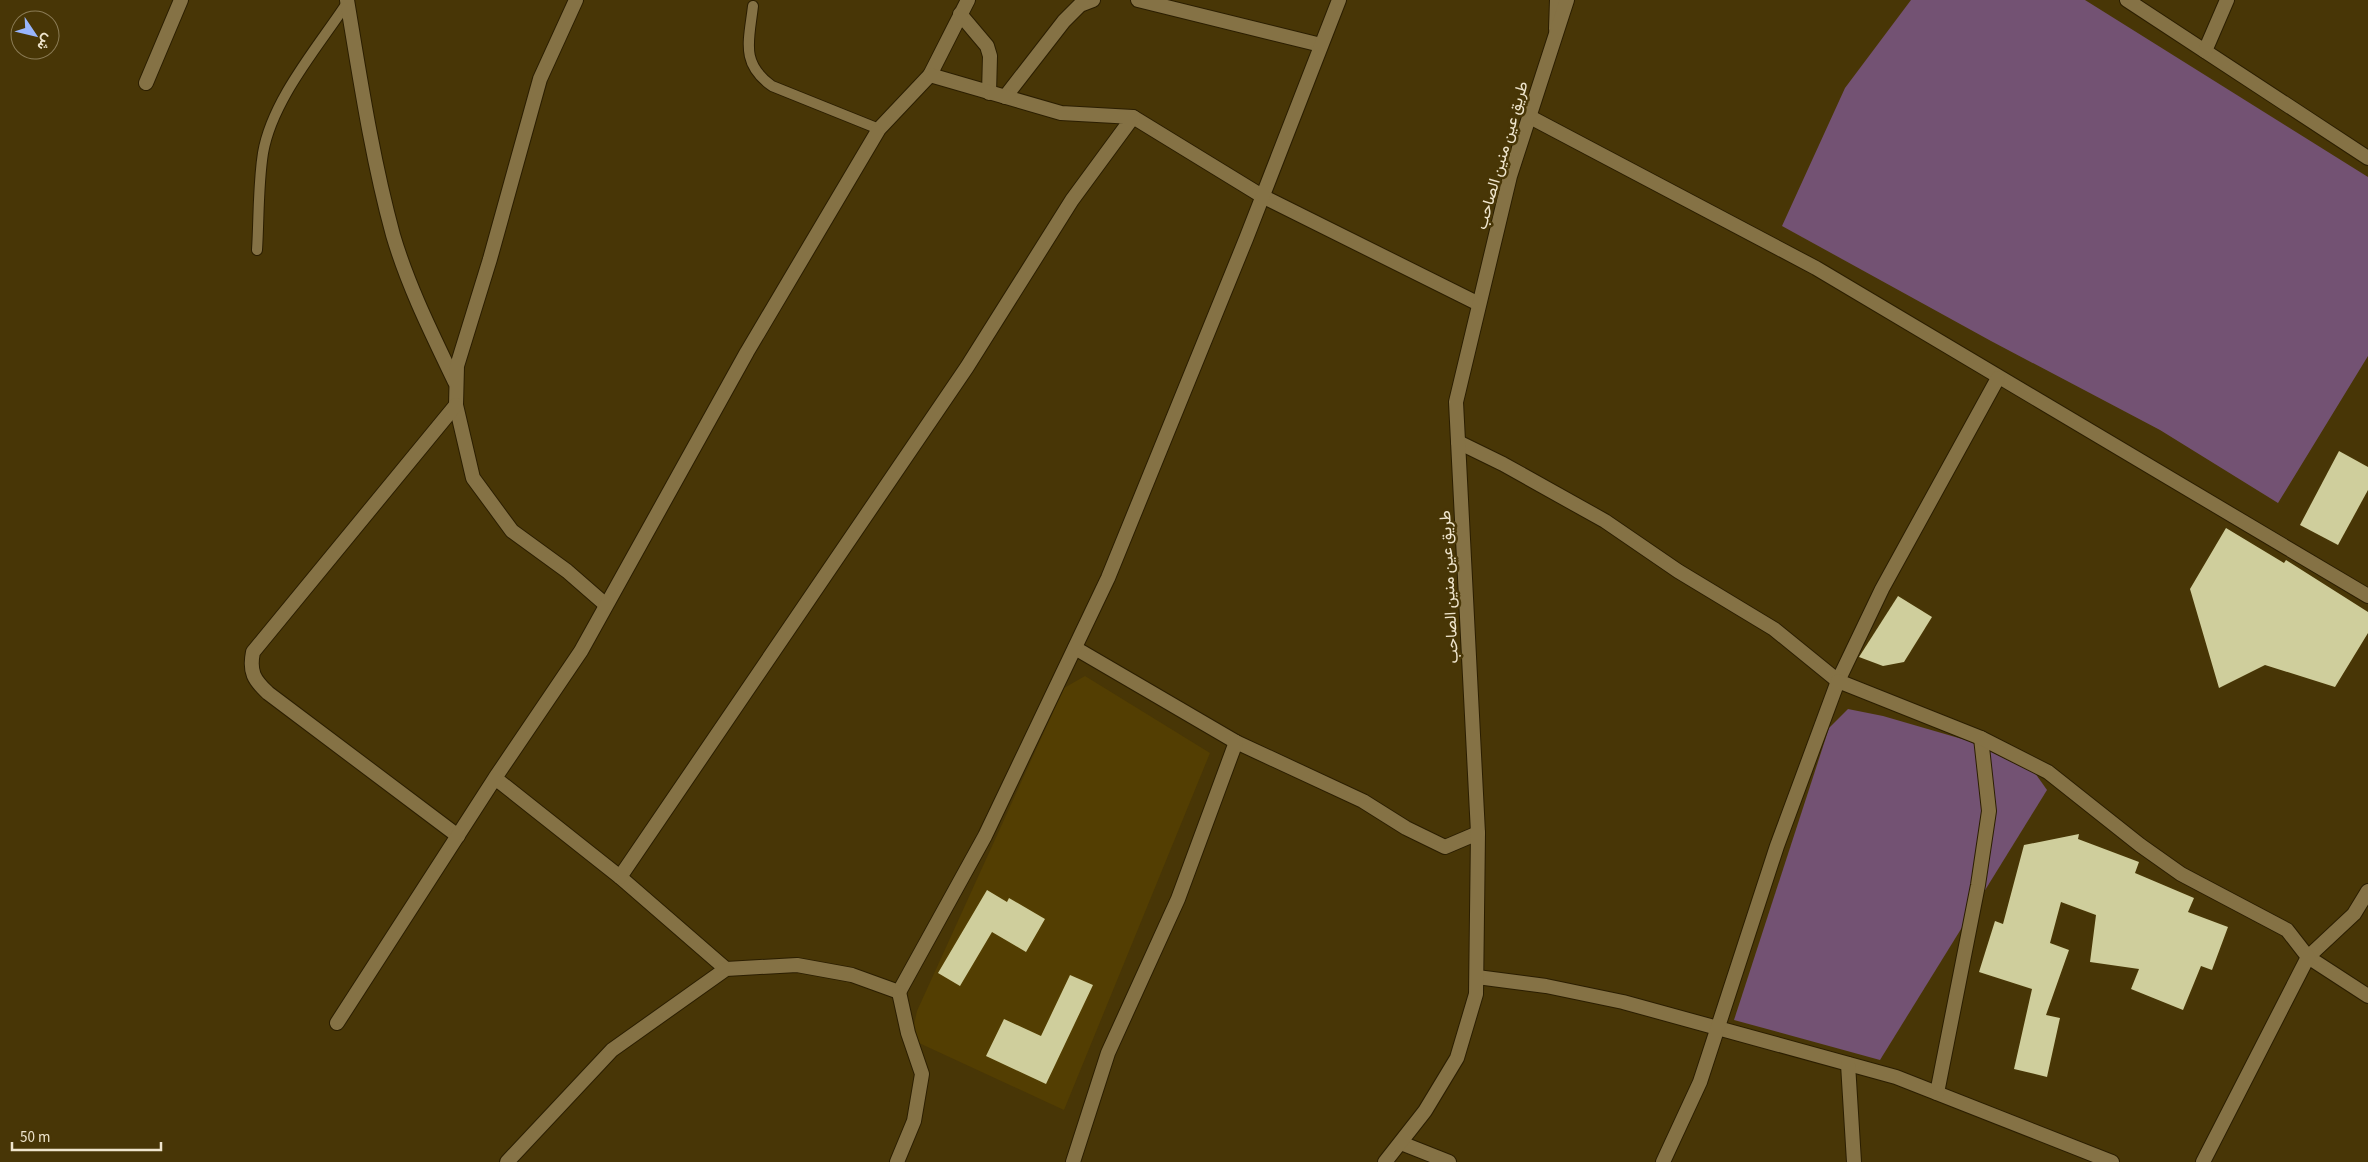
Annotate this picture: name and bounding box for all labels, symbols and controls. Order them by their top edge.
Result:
north arrow [10,10,60,60]
text: ش [32,29,58,55]
street label: طريق عين منين الصاحب [1470,79,1534,232]
street label: طريق عين منين الصاحب [1434,510,1464,664]
scale bar [12,1120,161,1152]
text: 50 m [20,1127,50,1148]

